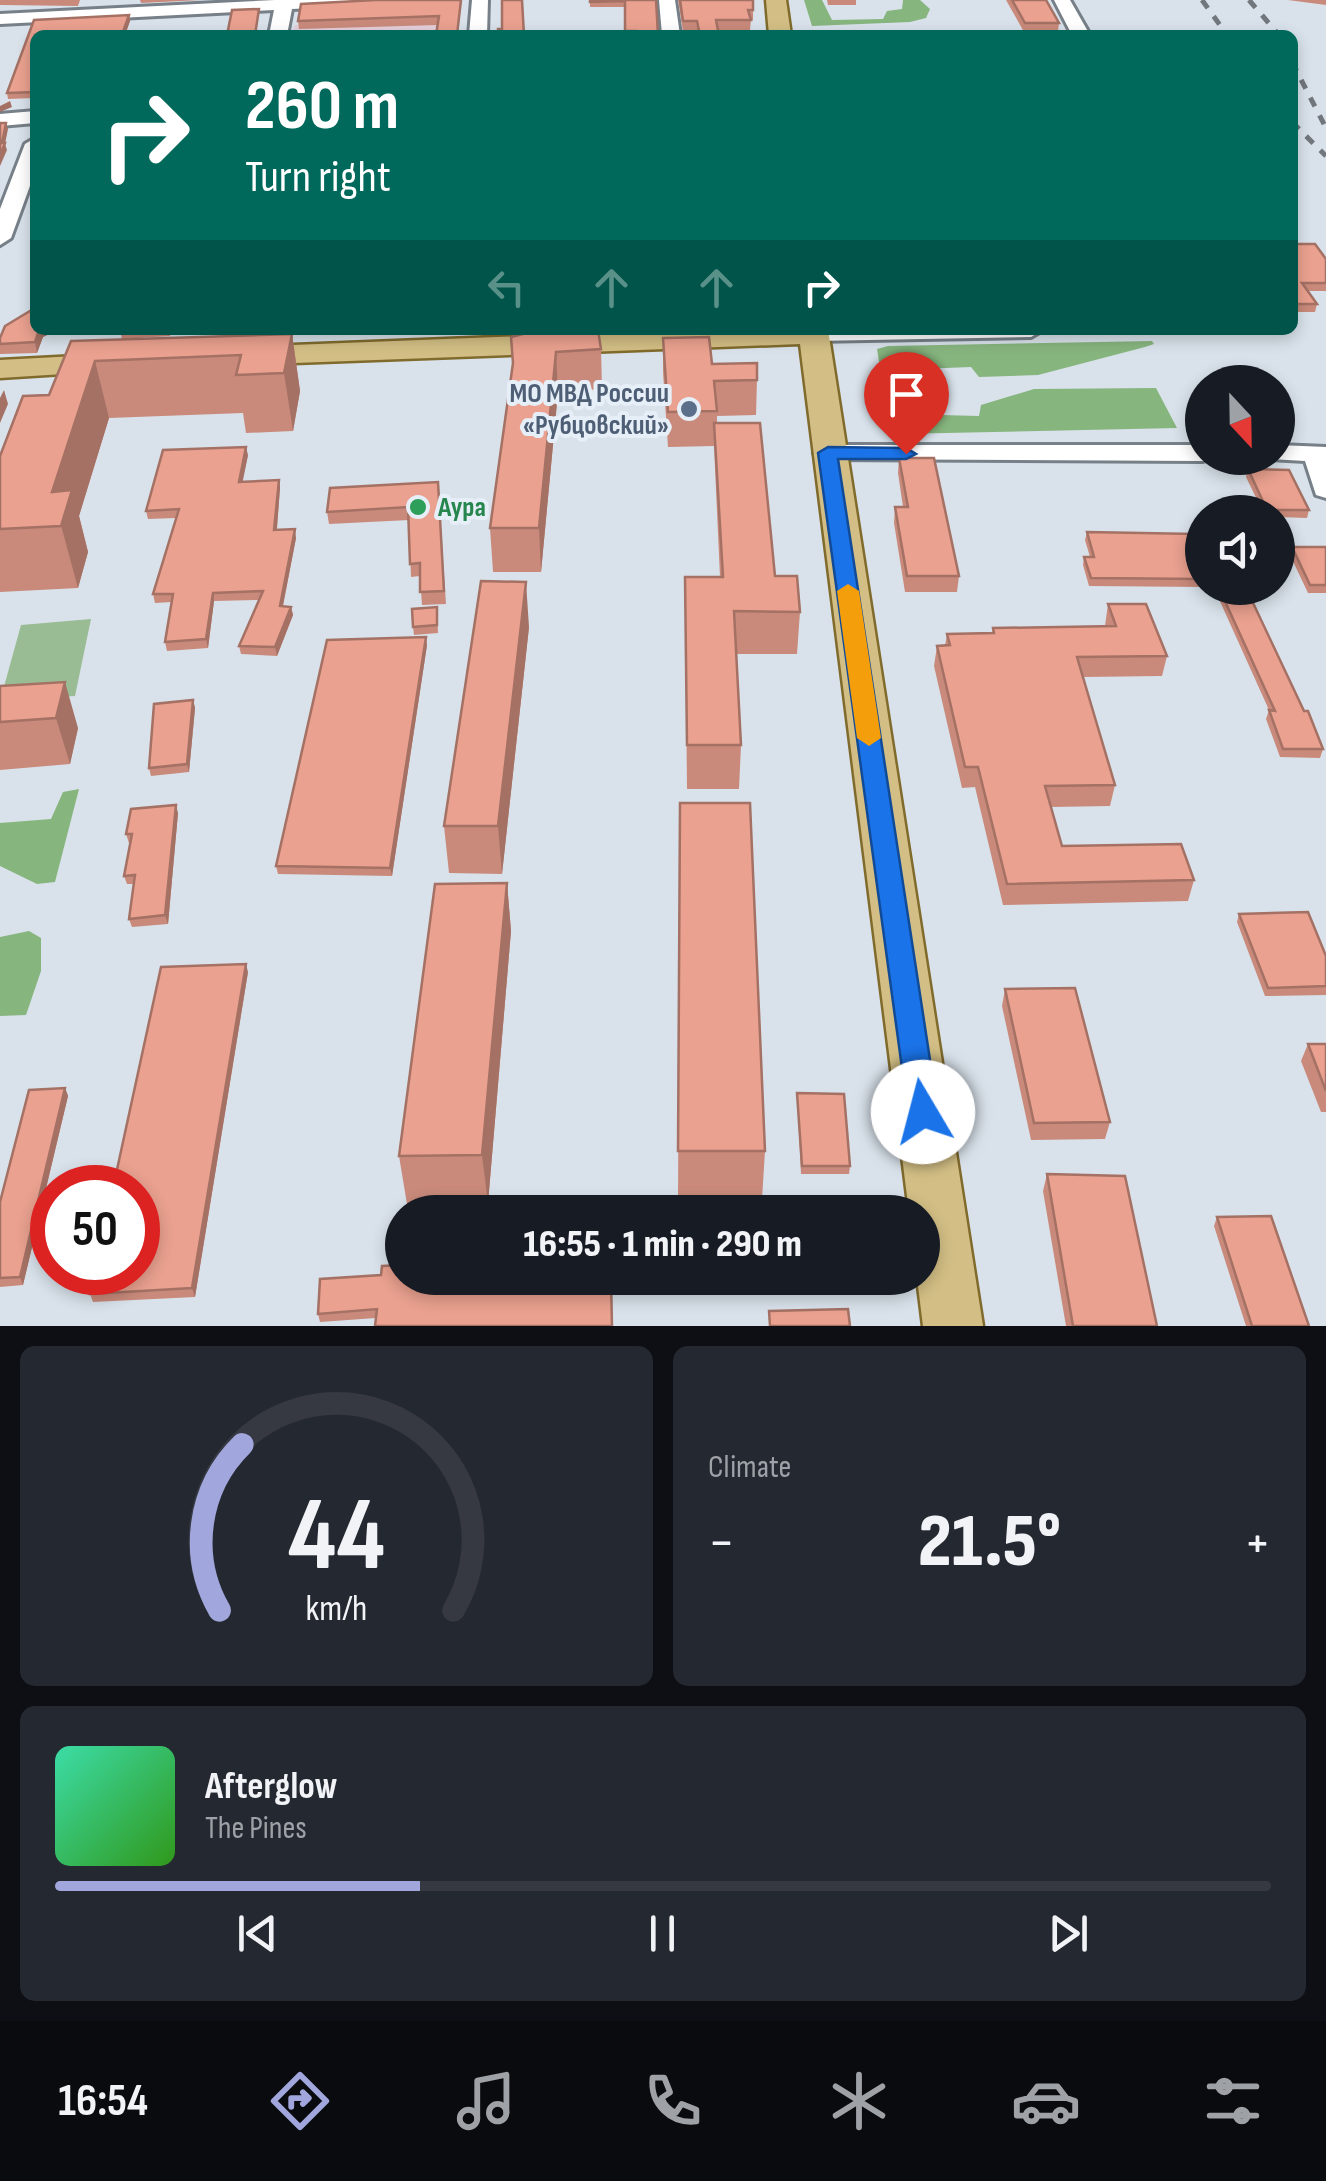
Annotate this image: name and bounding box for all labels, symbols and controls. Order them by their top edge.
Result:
text: 260 m [245,65,399,149]
icon: right [80,70,210,200]
text: Turn right [245,150,391,205]
icon: left [479,260,534,315]
icon: ahead [584,260,639,315]
icon: ahead [689,260,744,315]
icon: right [794,260,849,315]
pin [864,352,949,455]
north arrow [1185,365,1295,475]
map controls [1185,365,1295,605]
icon: arrive [879,367,934,422]
place label: МО МВД России «Рубцовский» [509,377,669,442]
marker: МО МВД России «Рубцовский» [678,398,700,420]
place label: Аура [437,491,486,524]
button: sound [1185,495,1295,605]
marker: Аура [407,496,429,518]
position arrow [871,1060,975,1164]
speed limit sign: 50 [30,1165,160,1295]
text: 16:55 · 1 min · 290 m [523,1222,802,1267]
text: Climate [708,1448,791,1487]
text: 44 [288,1474,385,1599]
text: 21.5° [918,1497,1061,1588]
text: − [708,1510,735,1577]
text: + [1244,1510,1271,1577]
text: km/h [306,1588,367,1631]
text: Afterglow [205,1764,338,1809]
text: The Pines [205,1809,307,1848]
icon: previous [230,1906,285,1961]
icon: pause [635,1906,690,1961]
icon: next [1041,1906,1096,1961]
icon: directions [265,2066,335,2136]
icon: music [451,2066,521,2136]
icon: phone [638,2066,708,2136]
icon: climate [824,2066,894,2136]
icon: car [1011,2066,1081,2136]
icon: filters [1198,2066,1268,2136]
text: 16:54 [58,2074,148,2129]

